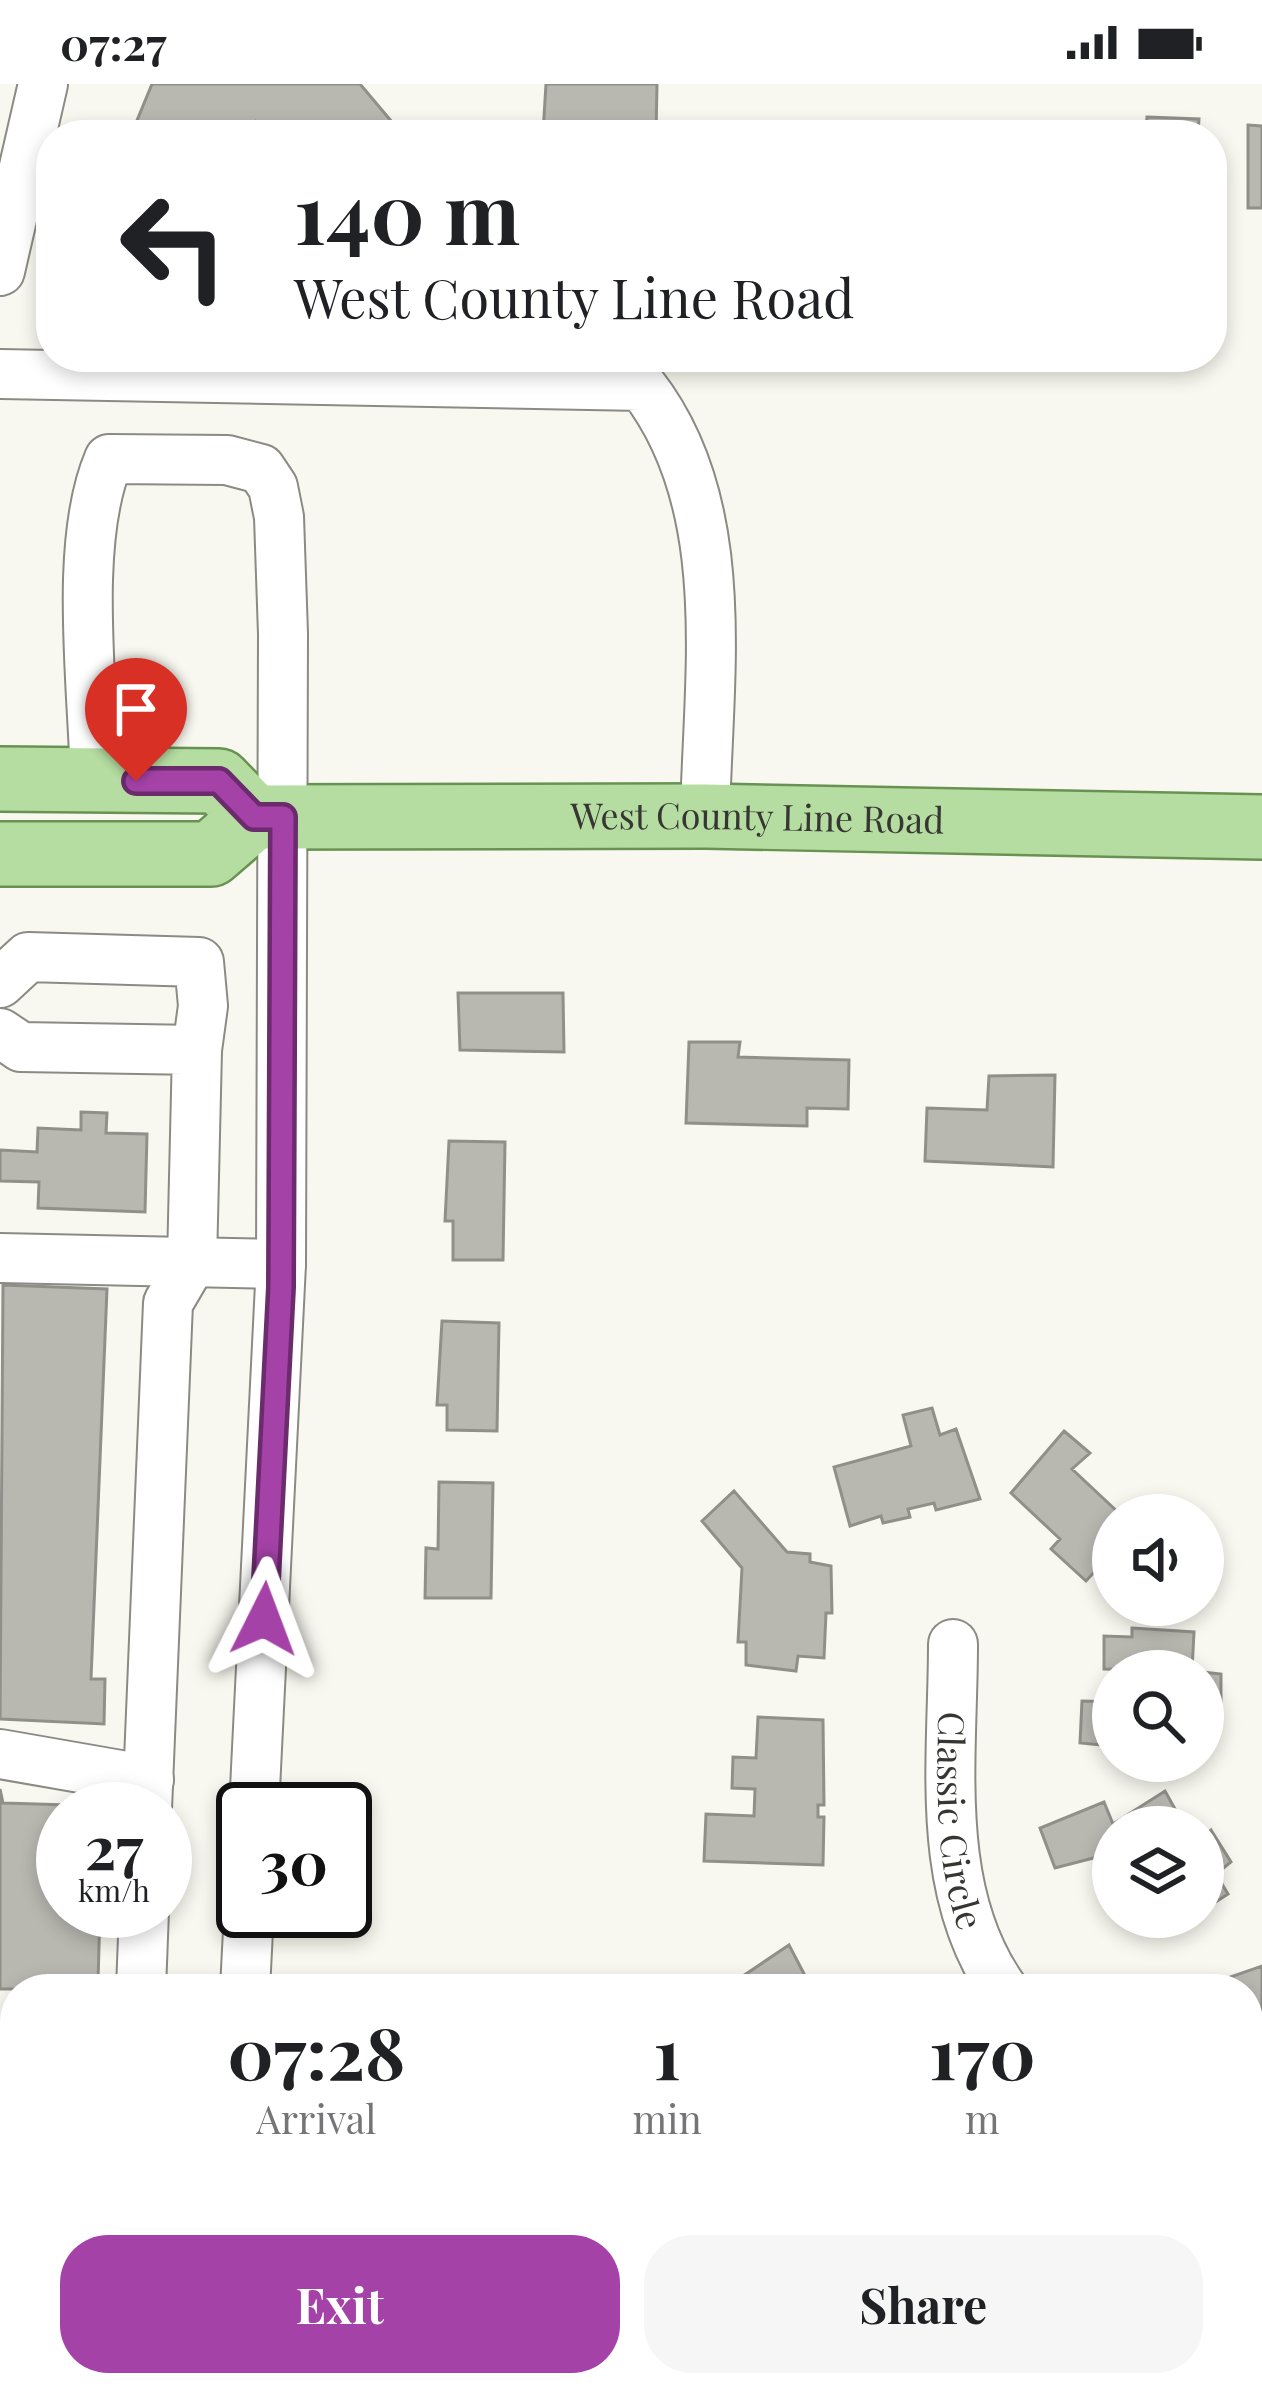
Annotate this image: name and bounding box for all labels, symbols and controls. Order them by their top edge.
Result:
text: 07:27 [60,12,167,72]
text: 140 m [294,154,520,266]
icon: left [96,168,252,324]
text: West County Line Road [294,261,854,333]
pin [85,658,187,781]
icon: arrive [103,676,169,742]
street label: West County Line Road [569,790,945,843]
map controls [1092,1494,1224,1938]
button: sound [1092,1494,1224,1626]
position arrow [201,1556,327,1682]
button: search [1092,1650,1224,1782]
street label: Classic Circle [928,1711,996,1935]
speed limit sign: 30 [216,1782,372,1938]
text: 27 [85,1805,143,1885]
button: layers [1092,1806,1224,1938]
text: km/h [78,1870,150,1910]
text: 07:28 [227,2002,405,2098]
text: 1 [653,2002,681,2098]
text: 170 [929,2002,1036,2098]
text: Arrival [256,2092,376,2144]
text: min [632,2092,702,2144]
text: m [965,2092,1000,2144]
button: Exit [60,2235,620,2373]
button: Share [644,2235,1203,2373]

